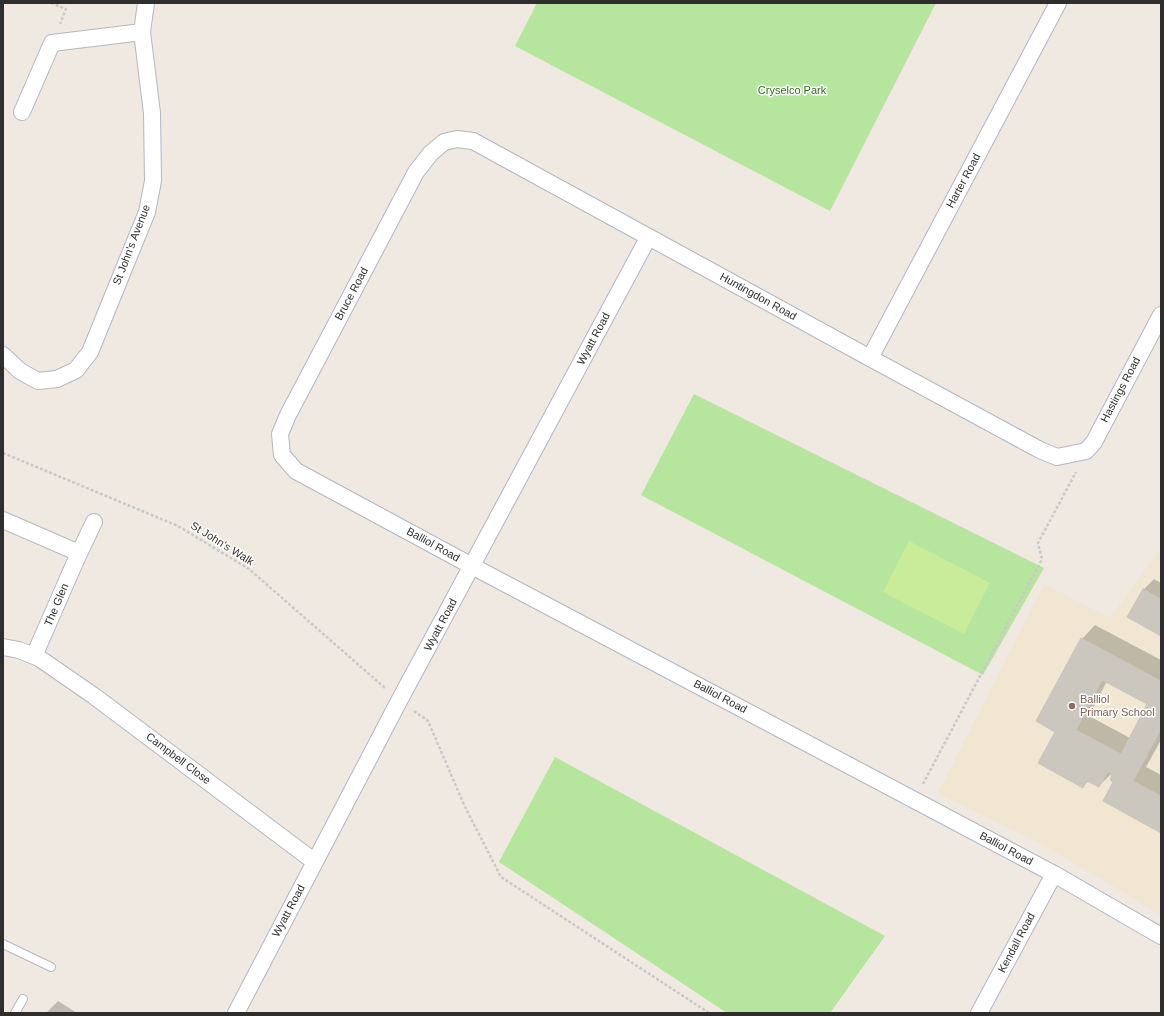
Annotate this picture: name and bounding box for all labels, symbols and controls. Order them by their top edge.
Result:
park label: Cryselco Park [758,84,826,98]
street label: Harter Road [944,151,984,211]
street label: St John's Avenue [111,203,153,287]
street label: Bruce Road [333,265,371,323]
street label: Huntingdon Road [717,270,799,324]
street label: Wyatt Road [575,311,613,367]
street label: Hastings Road [1098,355,1144,425]
street label: St John's Walk [188,519,256,569]
street label: Balliol Road [404,525,462,565]
street label: The Glen [42,582,72,628]
street label: Wyatt Road [422,597,460,653]
street label: Balliol Road [691,677,749,717]
place label: Balliol Primary School [1080,693,1155,719]
marker: Balliol Primary School [1067,701,1077,711]
street label: Campbell Close [143,730,213,788]
street label: Balliol Road [977,829,1035,869]
street label: Wyatt Road [270,883,308,939]
street label: Kendall Road [996,911,1038,975]

